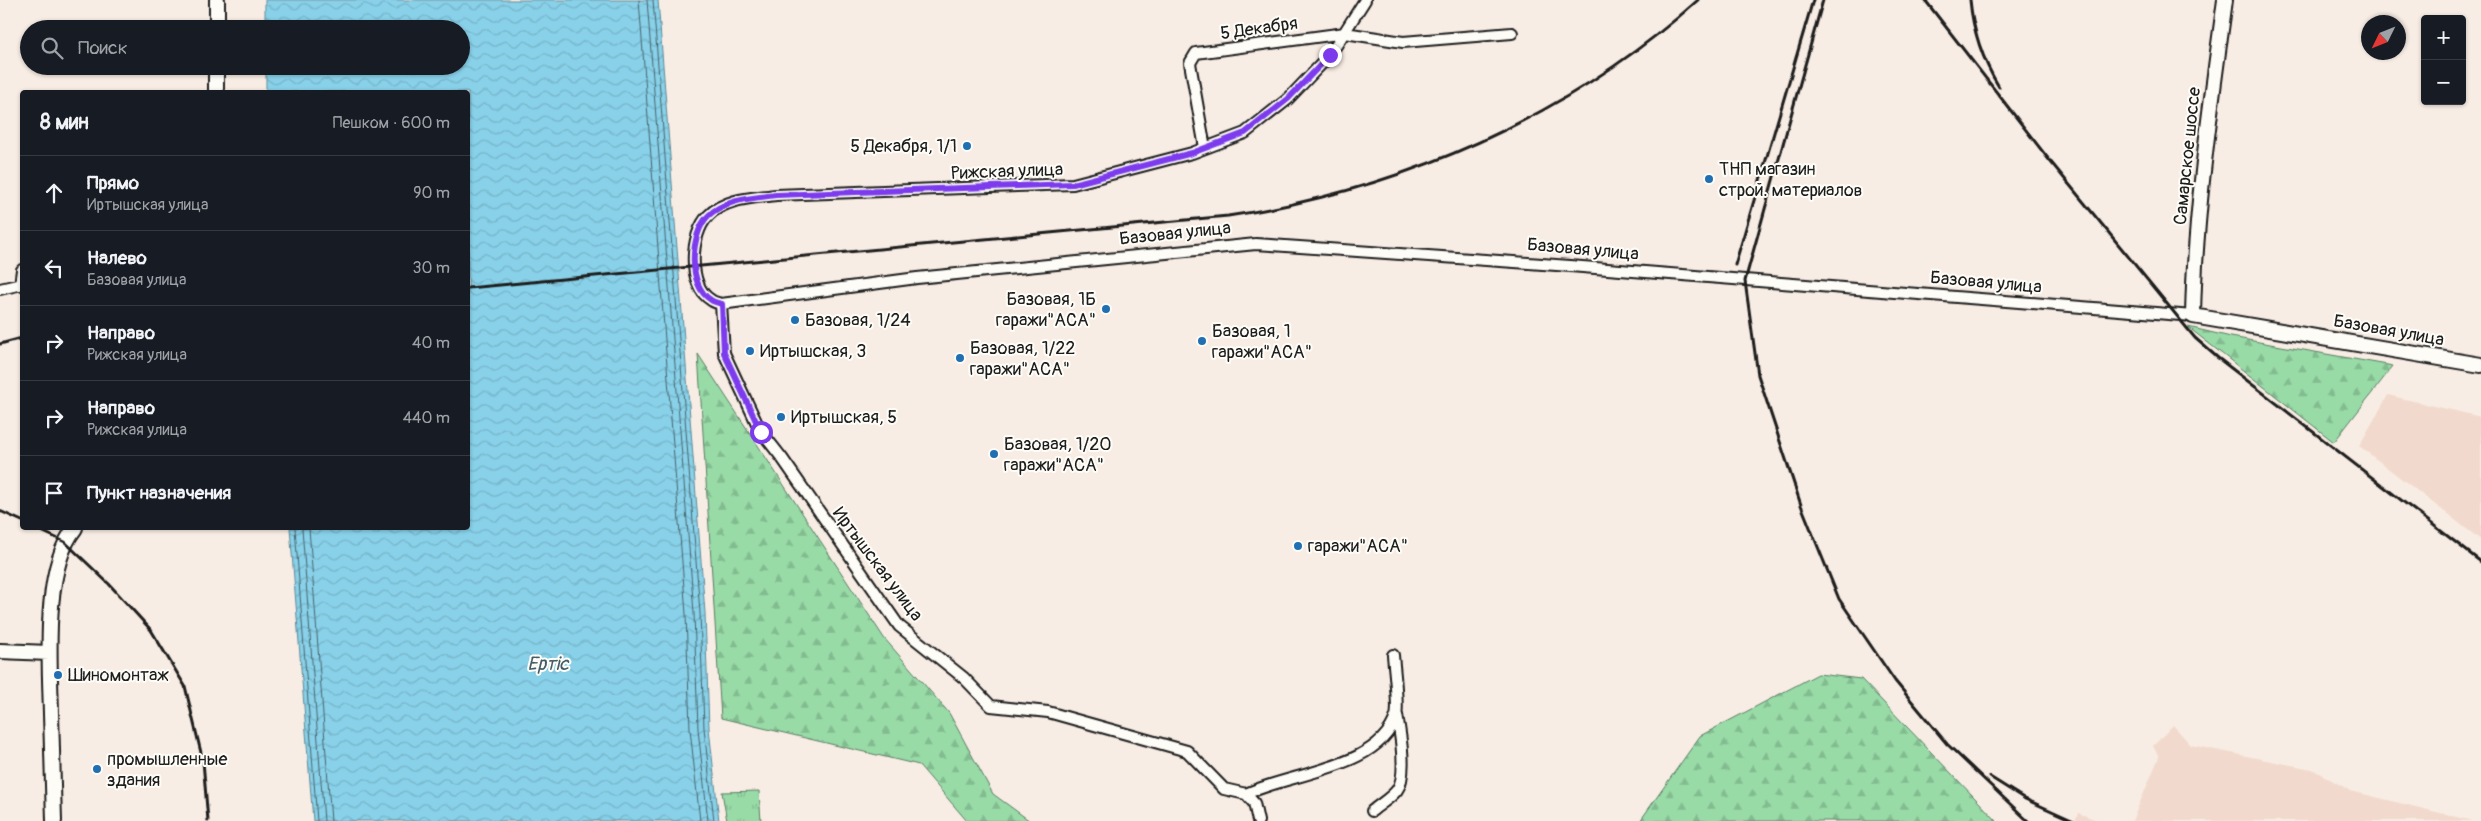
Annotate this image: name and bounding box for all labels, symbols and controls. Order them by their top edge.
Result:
street label: 5 Декабря [1219,12,1299,45]
north arrow [2361,15,2406,60]
map controls [2421,15,2466,105]
button: + [2421,15,2466,60]
search box [20,20,470,75]
icon: search [38,34,66,62]
text: Поиск [78,36,128,60]
route end [1319,44,1342,67]
button: − [2421,60,2466,105]
street label: Самарское шоссе [2169,86,2206,226]
text: 8 мин [40,109,89,136]
text: Пешком · 600 m [333,113,450,133]
place label: 5 Декабря, 1/1 [850,135,957,158]
marker: 5 Декабря, 1/1 [961,140,973,152]
street label: Рижская улица [950,158,1064,185]
place label: ТНП магазин строй. материалов [1719,158,1862,202]
text: Прямо [87,171,139,195]
marker: ТНП магазин строй. материалов [1703,173,1715,185]
icon: ahead [40,179,68,207]
text: 90 m [413,183,450,203]
text: Иртышская улица [87,195,208,215]
street label: Базовая улица [1118,216,1232,251]
street label: Базовая улица [1526,233,1640,266]
text: Налево [87,246,147,270]
icon: left [40,254,68,282]
text: 30 m [412,258,450,278]
street label: Базовая улица [1929,266,2043,299]
text: Базовая улица [87,270,187,290]
place label: Базовая, 1Б гаражи"ACА" [996,288,1096,332]
marker: Базовая, 1Б гаражи"ACА" [1100,303,1112,315]
place label: Базовая, 1/24 [805,309,911,332]
street label: Базовая улица [2332,309,2446,352]
marker: Базовая, 1/24 [789,314,801,326]
place label: Базовая, 1 гаражи"ACА" [1212,320,1312,364]
text: Направо [87,321,155,345]
icon: right [40,329,68,357]
text: 40 m [412,333,450,353]
marker: Базовая, 1 гаражи"ACА" [1196,335,1208,347]
place label: Базовая, 1/22 гаражи"ACА" [970,337,1075,381]
place label: Иртышская, 3 [760,340,866,363]
text: Рижская улица [87,345,187,365]
marker: Иртышская, 3 [744,345,756,357]
marker: Базовая, 1/22 гаражи"ACА" [954,352,966,364]
text: Направо [87,396,155,420]
icon: right [40,404,68,432]
place label: Иртышская, 5 [791,406,897,429]
text: 440 m [403,408,450,428]
marker: Иртышская, 5 [775,411,787,423]
text: Рижская улица [87,420,187,440]
route start [750,421,773,444]
place label: Базовая, 1/20 гаражи"ACА" [1004,433,1112,477]
marker: Базовая, 1/20 гаражи"ACА" [988,448,1000,460]
icon: arrive [40,479,68,507]
text: Пункт назначения [87,481,231,505]
street label: Иртышская улица [827,503,928,626]
place label: гаражи"ACА" [1308,535,1408,558]
marker: гаражи"ACА" [1292,540,1304,552]
water label: Ертіс [527,652,570,676]
place label: Шиномонтаж [68,664,169,687]
marker: Шиномонтаж [52,669,64,681]
place label: промышленные здания [107,748,227,792]
marker: промышленные здания [91,763,103,775]

